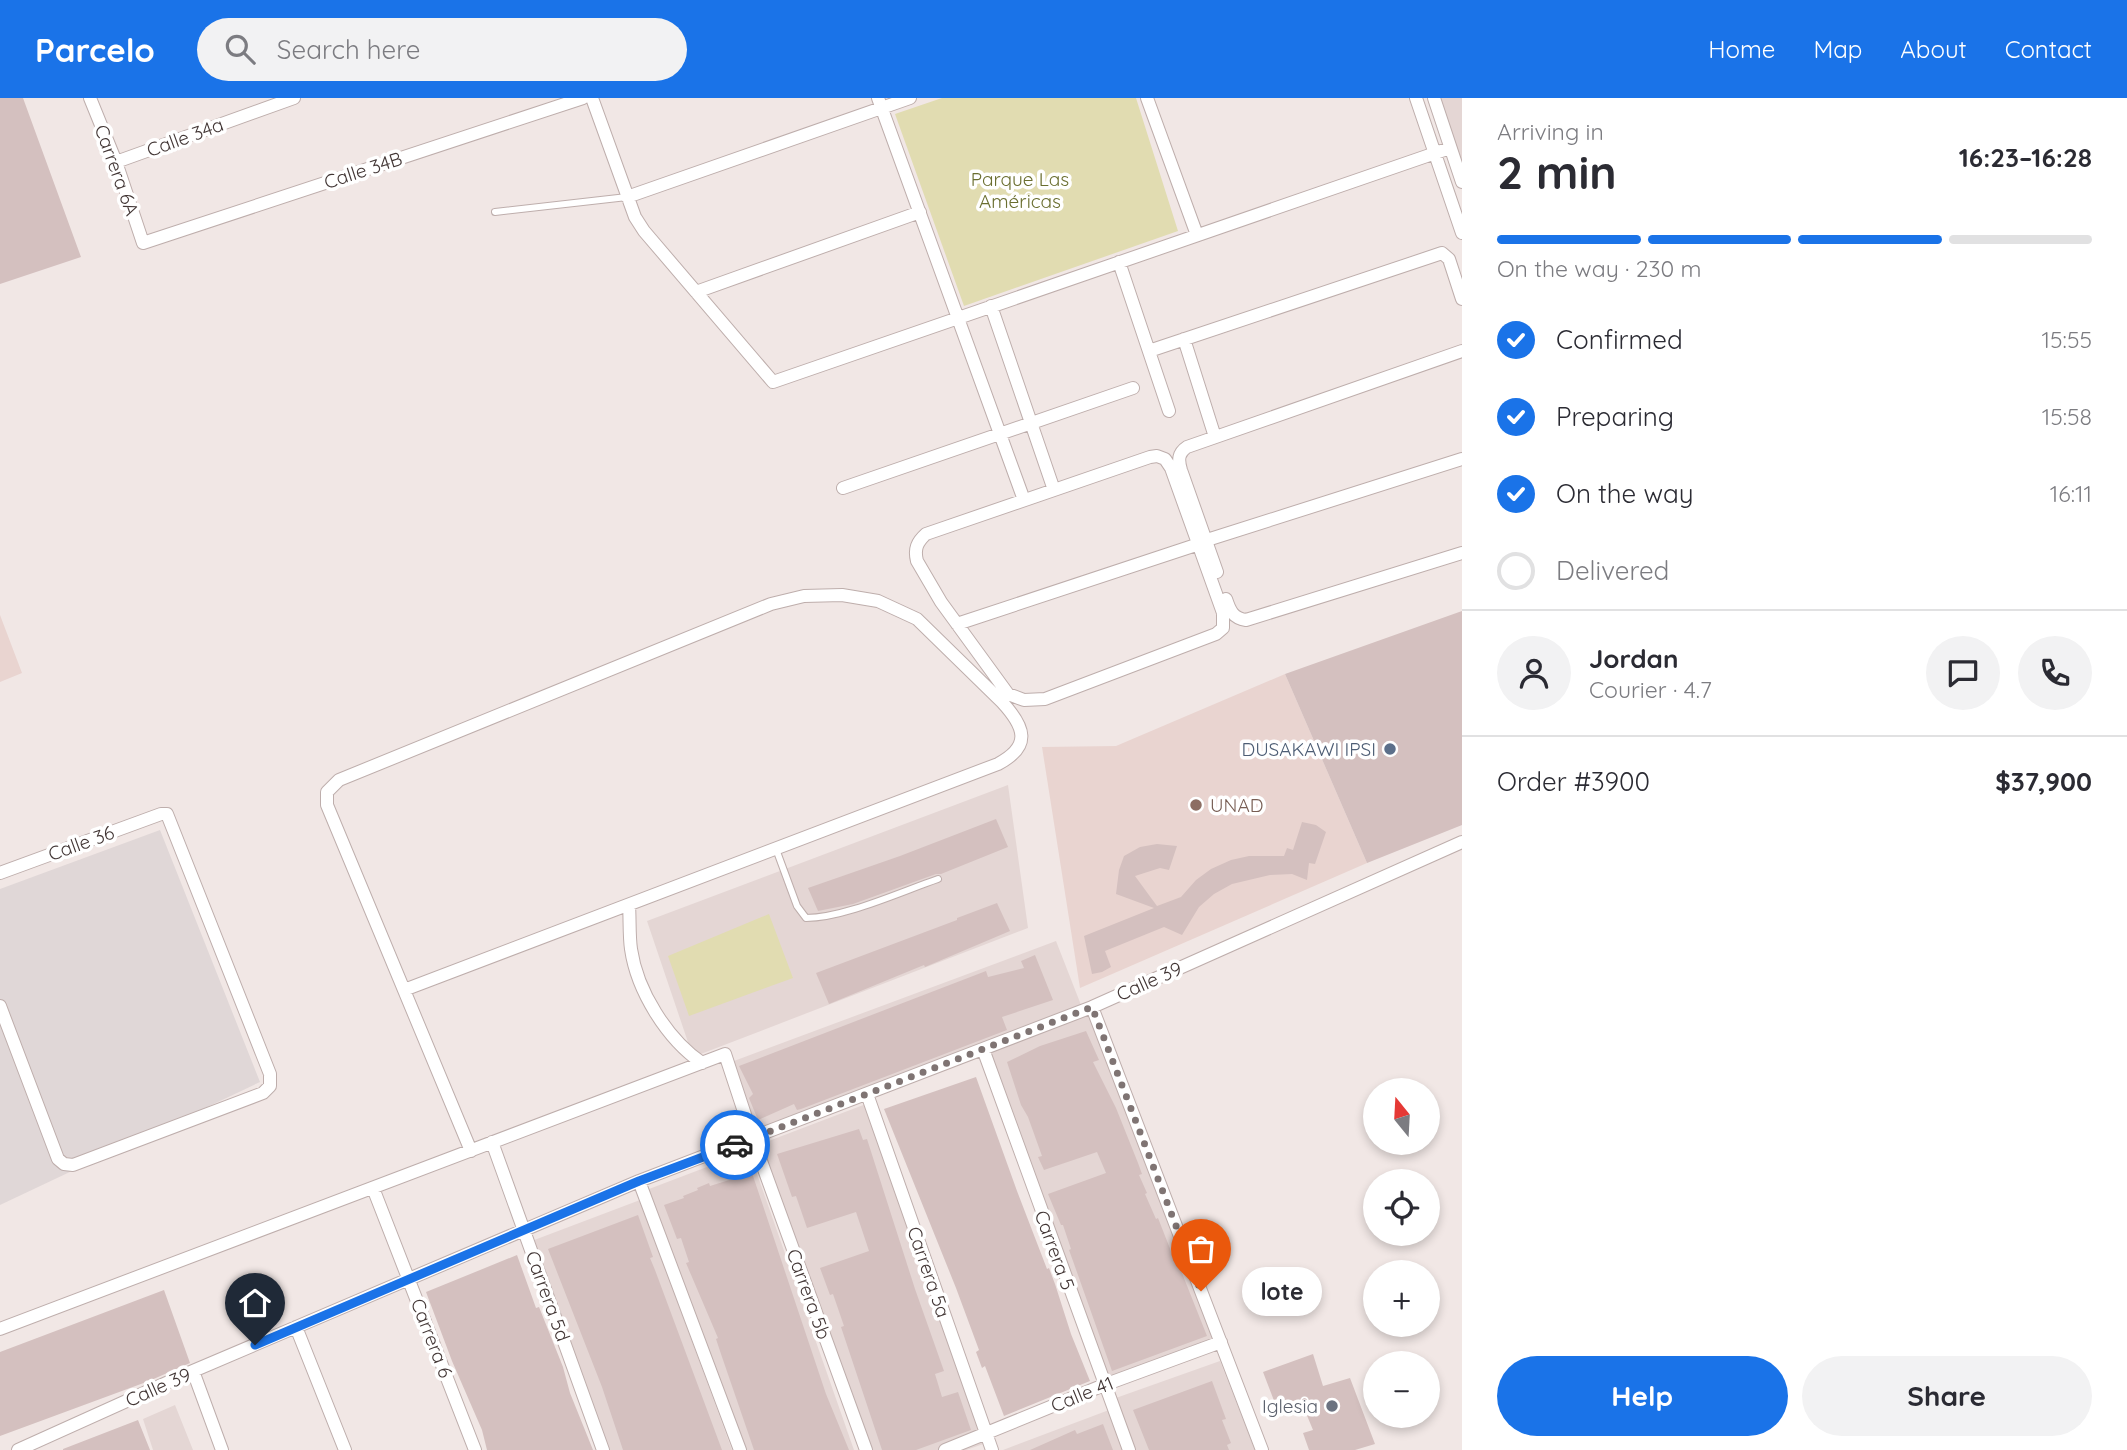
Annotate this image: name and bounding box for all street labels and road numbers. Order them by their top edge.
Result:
street label: Calle 34a [143,112,227,162]
street label: Carrera 6A [89,121,145,219]
street label: Calle 34B [321,146,405,194]
street label: Calle 36 [45,820,117,866]
street label: Calle 39 [1113,956,1185,1006]
street label: Carrera 5 [1030,1207,1080,1293]
street label: Carrera 5a [902,1223,956,1321]
street label: Carrera 5b [782,1245,836,1343]
street label: Carrera 5d [521,1247,575,1345]
street label: Carrera 6 [406,1295,458,1381]
street label: Calle 39 [122,1362,194,1412]
street label: Calle 41 [1047,1371,1117,1417]

